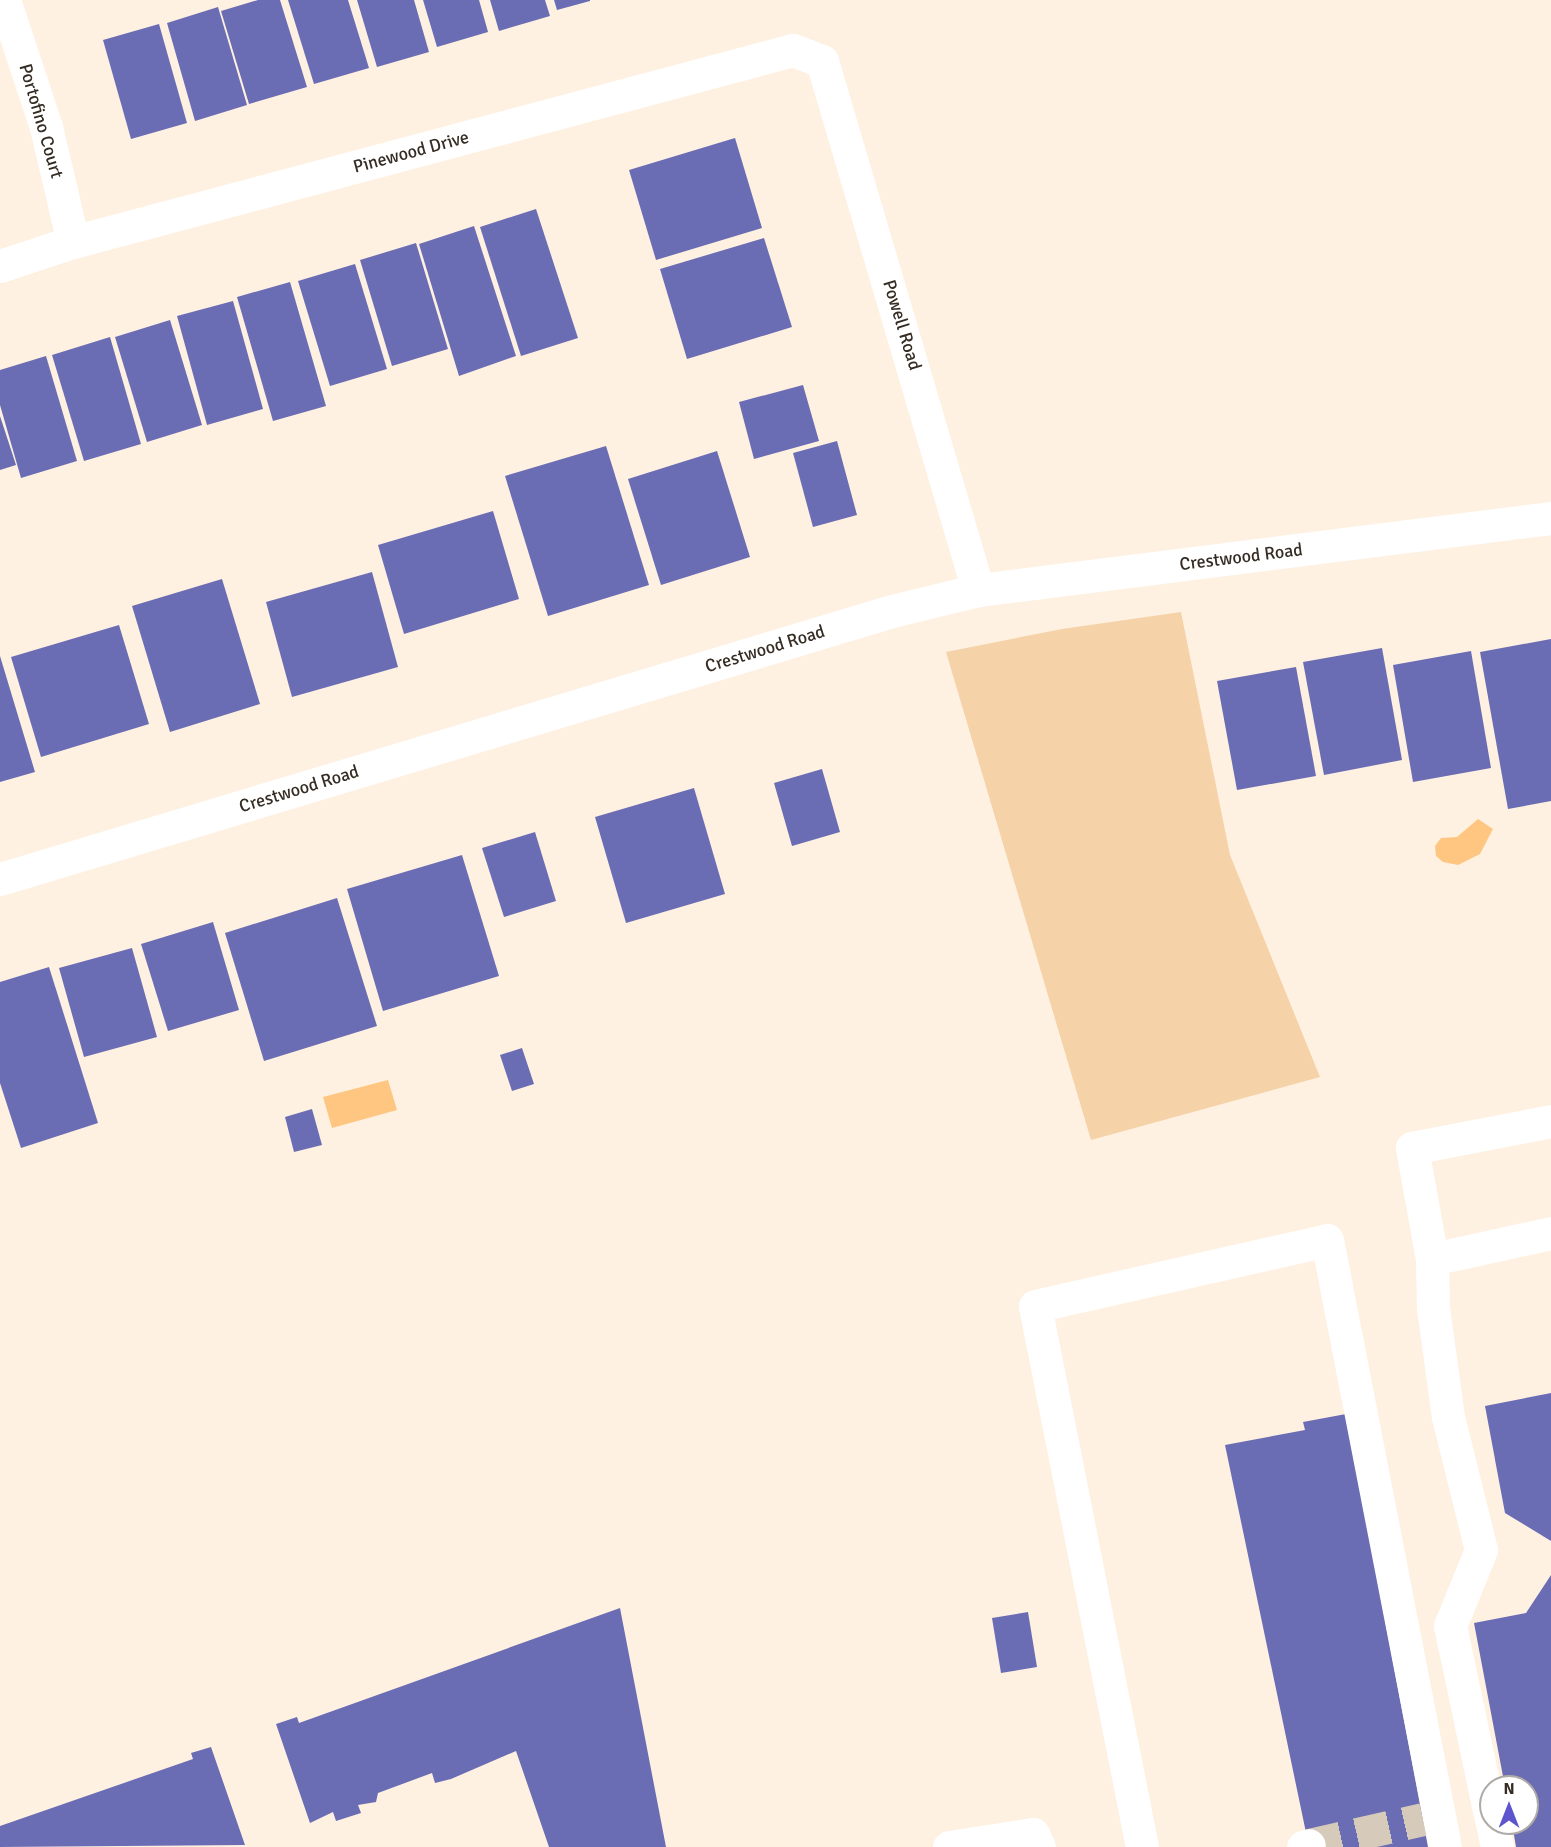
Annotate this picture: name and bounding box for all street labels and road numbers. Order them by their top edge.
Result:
street label: Portofino Court [14,61,68,181]
street label: Pinewood Drive [351,126,471,178]
street label: Powell Road [878,277,926,373]
street label: Crestwood Road [1178,539,1304,575]
street label: Crestwood Road [703,621,827,677]
street label: Crestwood Road [237,761,361,817]

